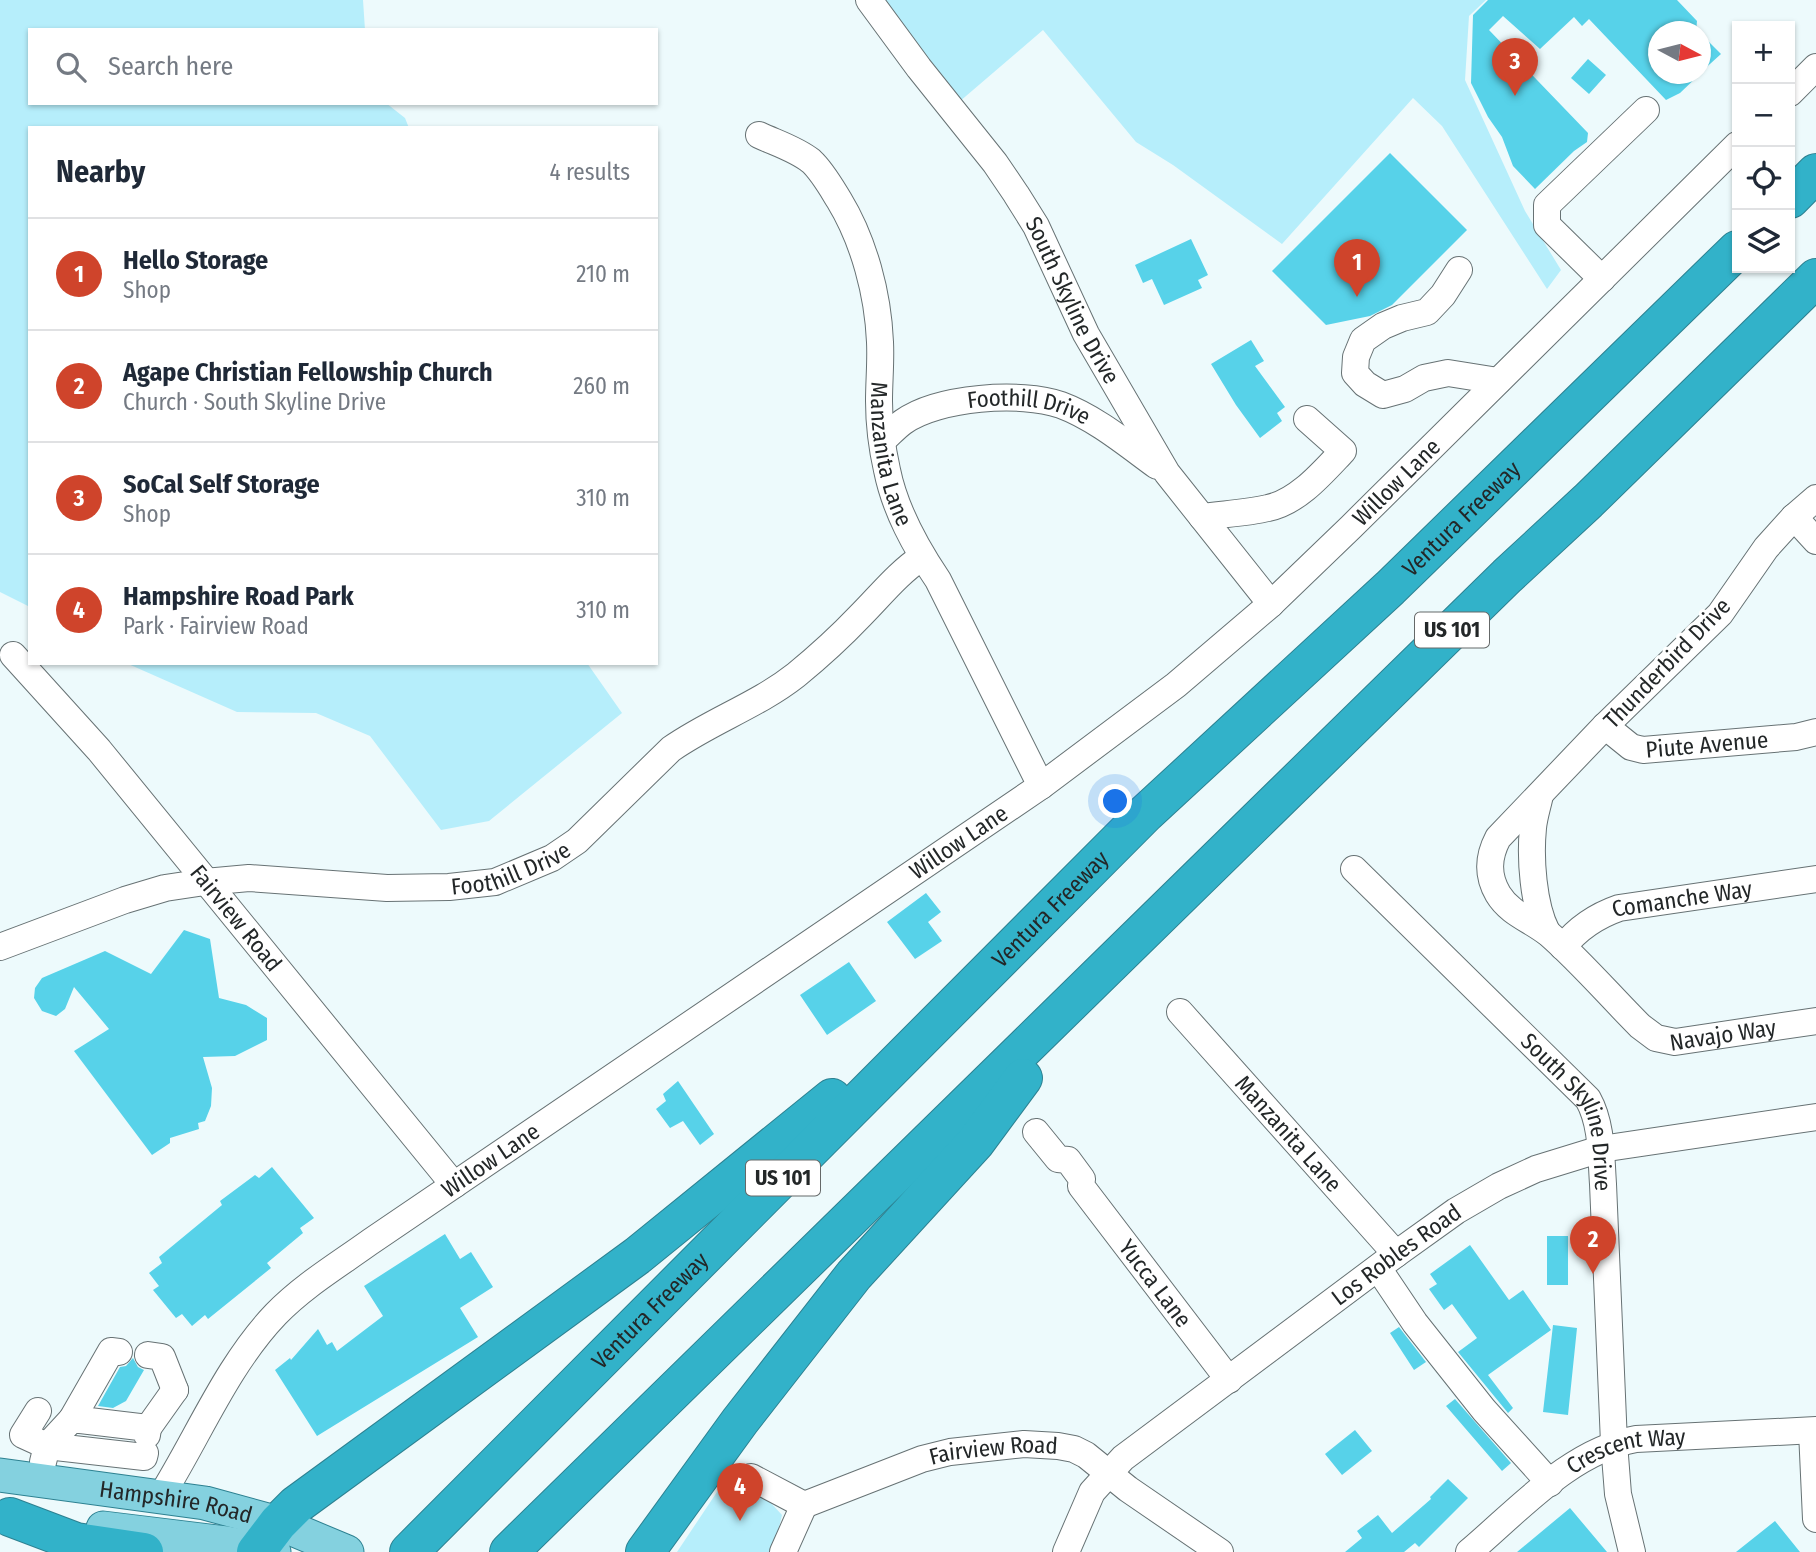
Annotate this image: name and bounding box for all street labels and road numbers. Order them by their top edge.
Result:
street label: South Skyline Drive [1020,211,1126,389]
street label: Manzanita Lane [865,381,918,531]
street label: Foothill Drive [966,384,1095,430]
street label: Willow Lane [1347,433,1446,532]
street label: Ventura Freeway [1396,455,1527,582]
street label: Thunderbird Drive [1598,592,1736,734]
road number: US 101 [1415,612,1489,648]
street label: Piute Avenue [1645,725,1769,764]
street label: Willow Lane [904,799,1013,885]
street label: Foothill Drive [450,836,576,901]
street label: Ventura Freeway [986,844,1115,973]
street label: Fairview Road [184,859,288,977]
street label: Comanche Way [1608,874,1755,923]
street label: Navajo Way [1668,1013,1778,1057]
street label: South Skyline Drive [1515,1027,1617,1192]
street label: Manzanita Lane [1229,1070,1348,1198]
street label: Willow Lane [436,1117,545,1203]
road number: US 101 [746,1160,820,1196]
street label: Los Robles Road [1326,1198,1467,1311]
street label: Yucca Lane [1113,1234,1198,1333]
street label: Ventura Freeway [586,1246,714,1375]
street label: Crescent Way [1561,1423,1687,1480]
street label: Fairview Road [926,1430,1059,1471]
street label: Hampshire Road [98,1475,255,1529]

